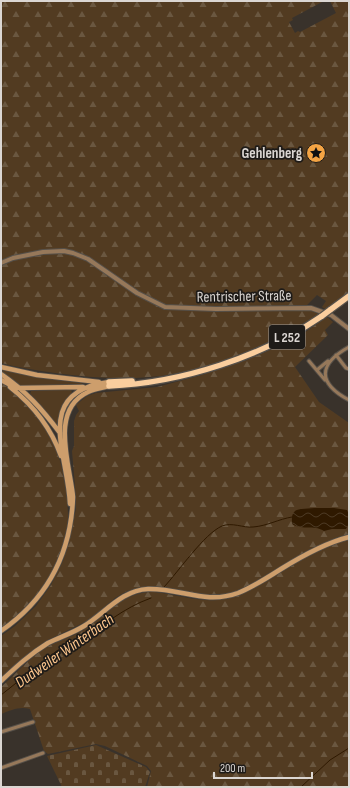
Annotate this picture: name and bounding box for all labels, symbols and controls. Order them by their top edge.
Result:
place icon: Gehlenberg [305,142,327,164]
place label: Gehlenberg [241,144,303,163]
street label: Rentrischer Straße [197,286,292,307]
road number: L 252 [269,325,305,349]
water label: Dudweiler Winterbach [12,610,118,692]
scale bar [214,754,312,780]
text: 200 m [220,761,246,776]

